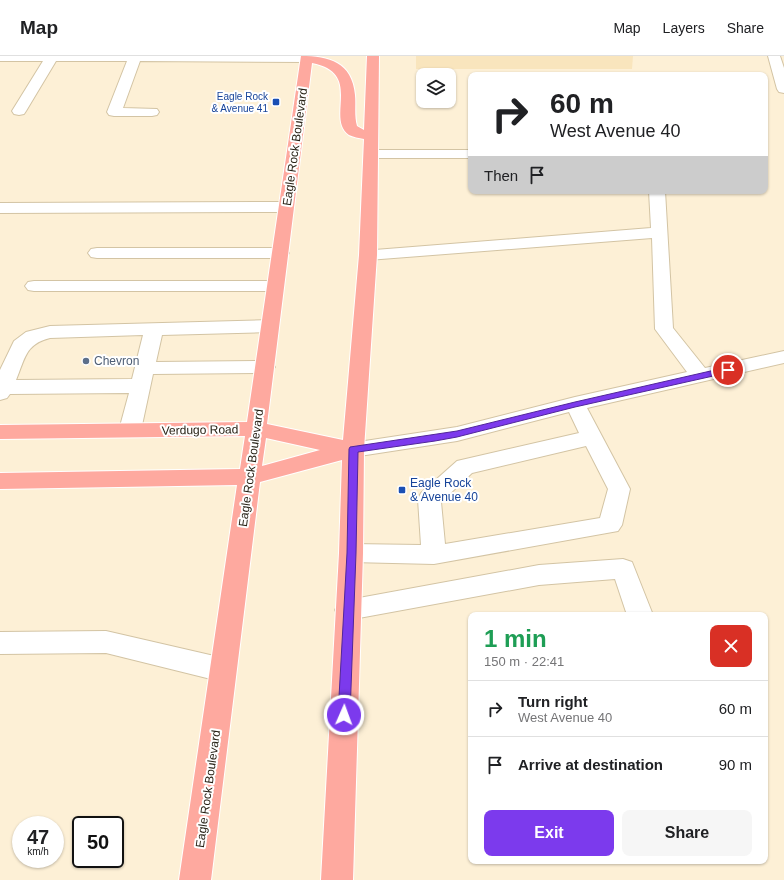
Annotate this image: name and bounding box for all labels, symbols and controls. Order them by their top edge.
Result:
text: Map [20,17,58,38]
text: Map [613,20,641,36]
text: Layers [663,20,705,36]
text: Share [727,20,764,36]
map controls [416,68,456,108]
button: layers [416,68,456,108]
street label: Eagle Rock Boulevard [280,87,310,207]
icon: right [484,88,536,140]
text: 60 m [550,88,614,119]
place label: Eagle Rock & Avenue 41 [211,91,269,114]
marker: Eagle Rock & Avenue 41 [271,97,281,107]
text: West Avenue 40 [550,121,680,141]
icon: arrive [526,164,548,186]
text: Then [484,167,518,184]
pin [711,353,745,387]
place label: Chevron [94,354,139,368]
marker: Chevron [81,356,91,366]
icon: arrive [717,359,739,381]
street label: Eagle Rock Boulevard [236,408,266,528]
street label: Verdugo Road [162,422,238,438]
place label: Eagle Rock & Avenue 40 [410,476,478,504]
marker: Eagle Rock & Avenue 40 [397,485,407,495]
text: 1 min [484,625,547,652]
button: close [710,625,752,667]
text: 150 m · 22:41 [484,654,564,669]
text: Turn right [518,693,588,710]
position arrow [323,694,365,736]
icon: right [484,698,506,720]
text: 60 m [719,700,752,717]
text: West Avenue 40 [518,710,612,725]
street label: Eagle Rock Boulevard [193,729,223,849]
icon: arrive [484,754,506,776]
text: Arrive at destination [518,756,663,773]
text: 90 m [719,756,752,773]
button: Exit [484,810,614,856]
button: Share [622,810,752,856]
speed limit sign: 50 [72,816,124,868]
text: 47 [27,826,49,848]
text: km/h [27,846,49,857]

